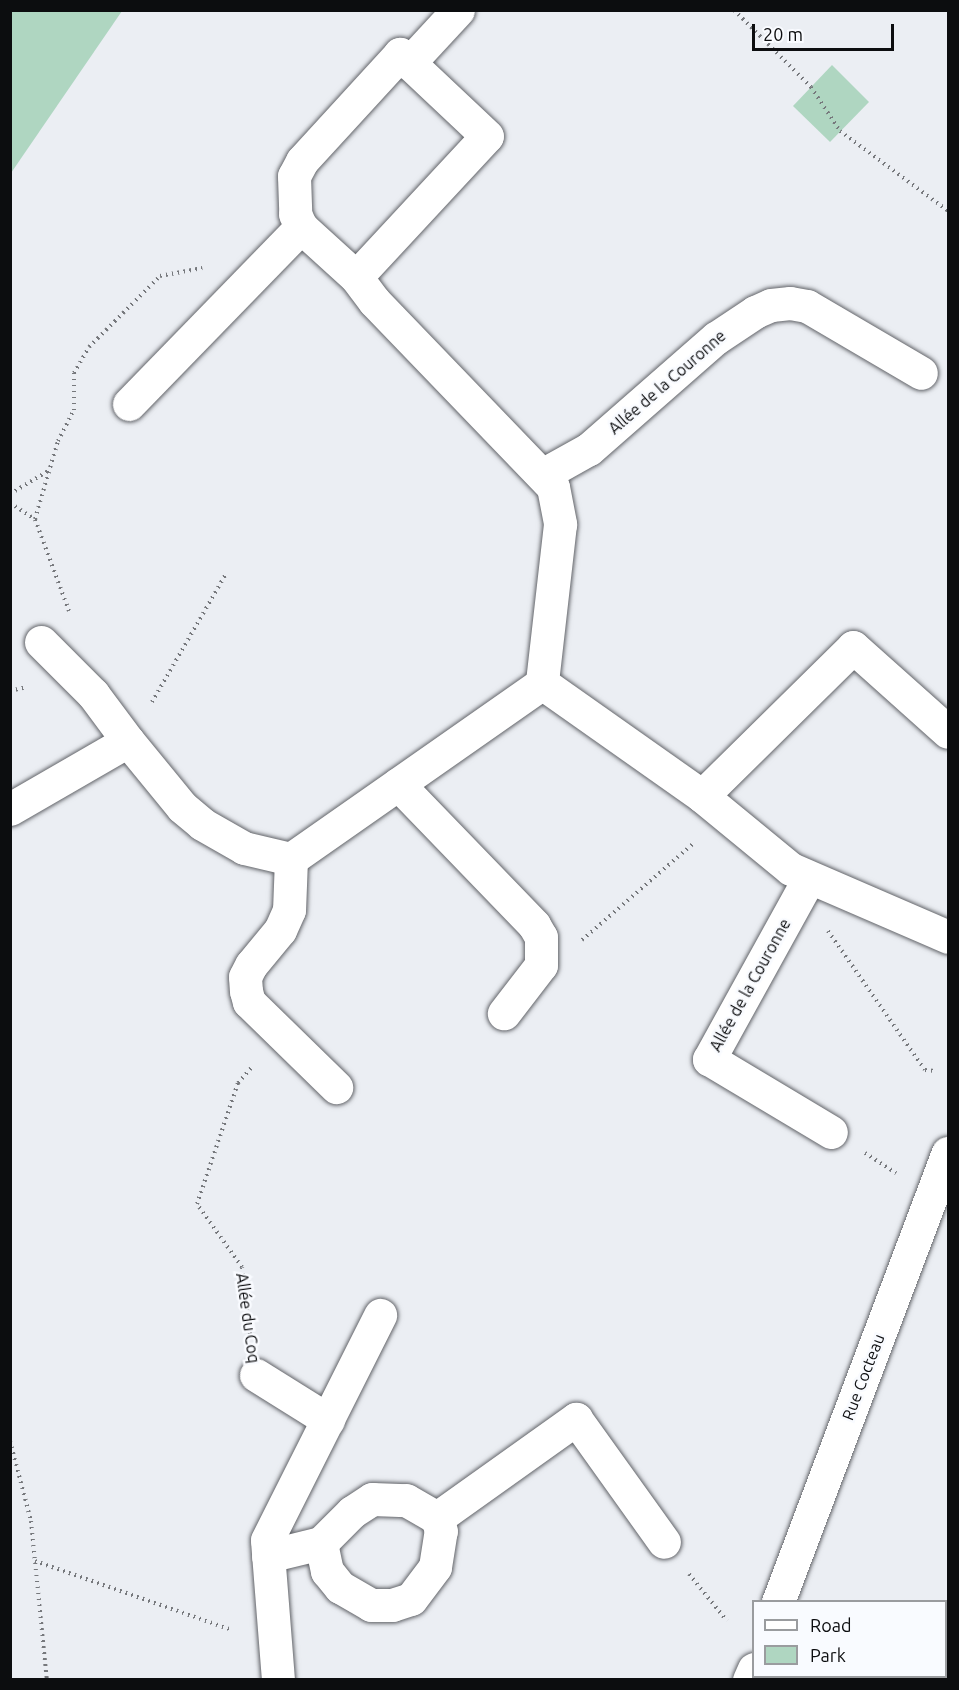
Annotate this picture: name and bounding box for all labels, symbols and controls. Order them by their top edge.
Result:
scale bar [755,12,898,50]
text: 20 m [763,24,803,44]
street label: Allée de la Couronne [605,326,729,438]
street label: Allée de la Couronne [706,915,794,1055]
street label: Allée du Coq [232,1272,264,1364]
street label: Rue Cocteau [838,1331,888,1423]
legend [752,1600,947,1678]
text: Road [810,1615,852,1635]
text: Park [810,1645,846,1665]

